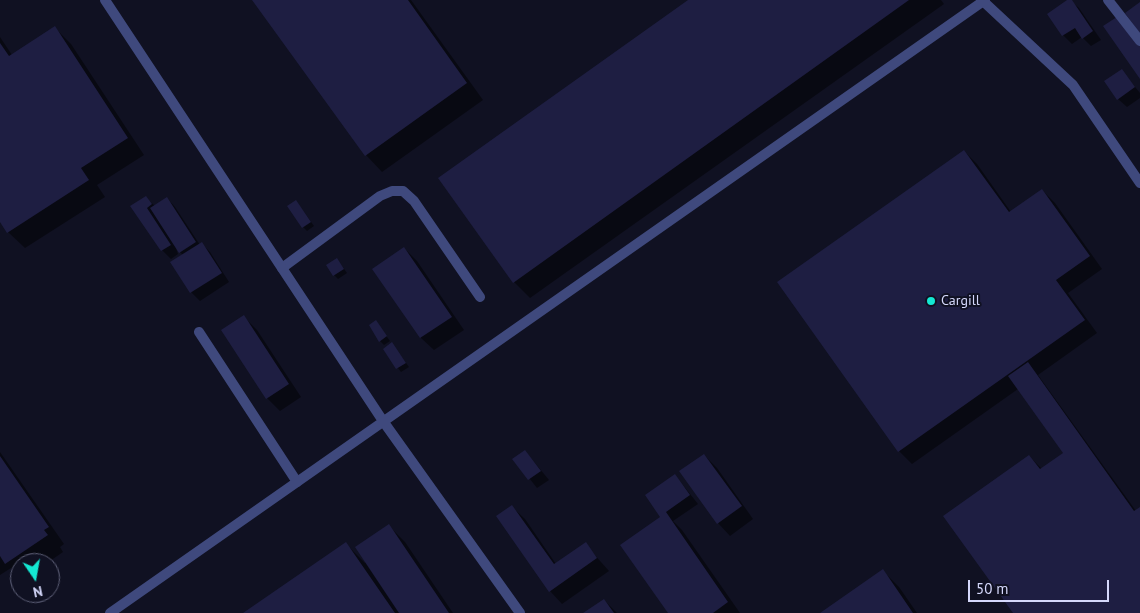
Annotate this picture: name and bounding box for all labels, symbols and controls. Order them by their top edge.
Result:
place label: Cargill [941,293,980,309]
marker: Cargill [925,295,937,307]
north arrow [10,553,60,603]
scale bar [970,570,1111,602]
text: 50 m [976,579,1009,598]
text: N [32,582,44,601]

